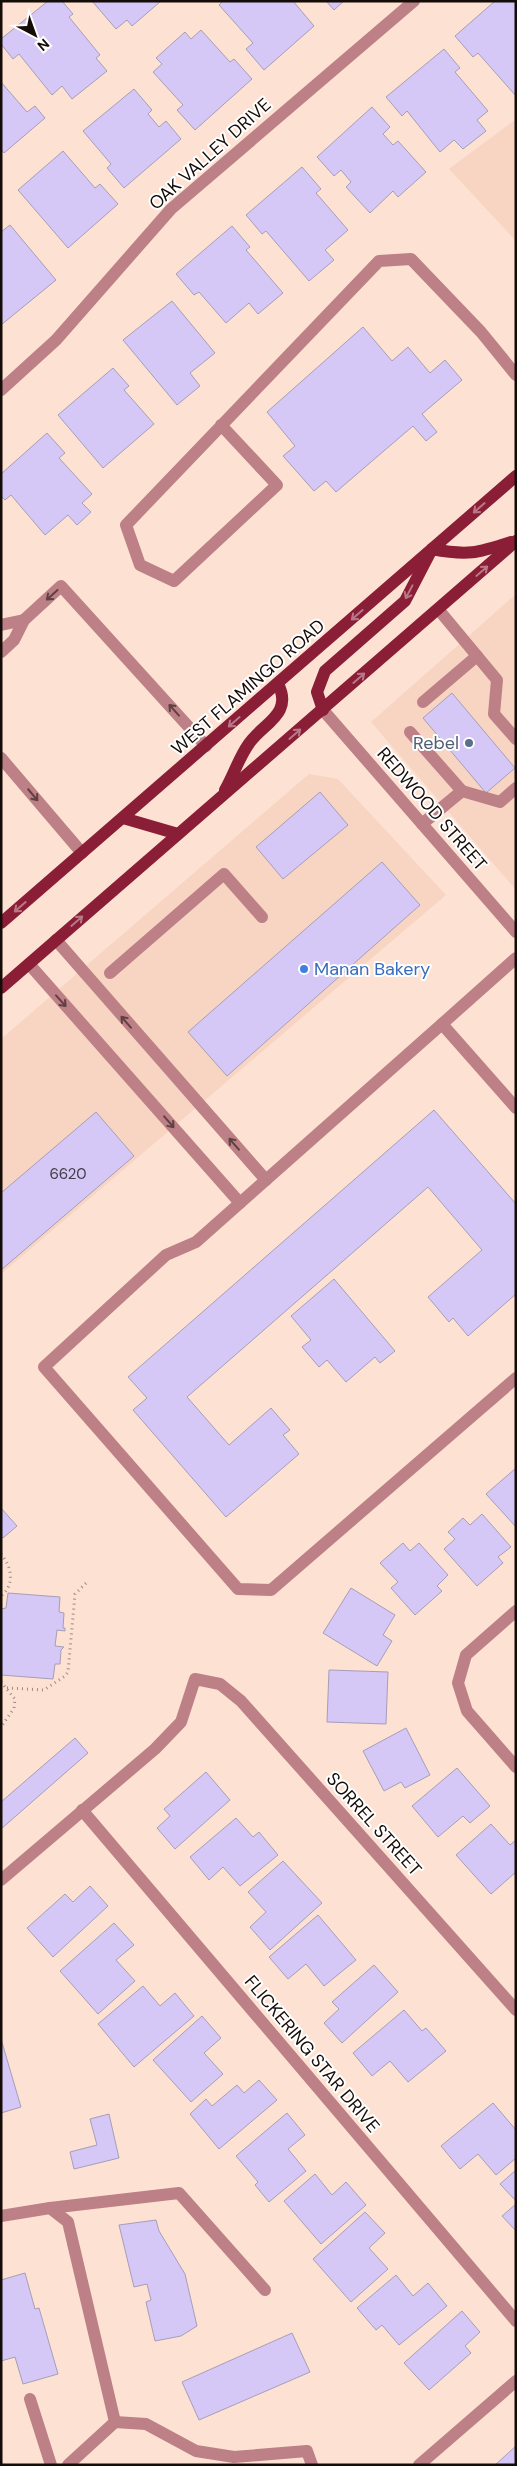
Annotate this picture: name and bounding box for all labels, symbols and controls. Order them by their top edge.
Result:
north arrow [10,10,60,60]
text: N [34,35,53,55]
street label: OAK VALLEY DRIVE [144,93,276,215]
one-way arrow [473,502,486,514]
one-way arrow [475,565,488,577]
one-way arrow [404,585,414,600]
one-way arrow [45,589,58,601]
one-way arrow [350,609,363,621]
street label: WEST FLAMINGO ROAD [166,614,330,760]
one-way arrow [353,672,366,683]
one-way arrow [168,704,180,717]
one-way arrow [228,716,241,728]
one-way arrow [288,728,301,739]
place label: Rebel [413,731,459,755]
marker: Rebel [463,737,475,749]
street label: REDWOOD STREET [372,742,492,876]
one-way arrow [27,789,39,802]
one-way arrow [13,902,26,913]
one-way arrow [71,916,84,927]
place label: Manan Bakery [314,957,430,981]
marker: Manan Bakery [298,963,310,975]
one-way arrow [55,994,67,1007]
one-way arrow [121,1015,132,1028]
one-way arrow [163,1116,175,1129]
one-way arrow [228,1137,240,1150]
house number: 6620 [49,1164,87,1184]
street label: SORREL STREET [321,1767,427,1881]
street label: FLICKERING STAR DRIVE [239,1970,385,2138]

